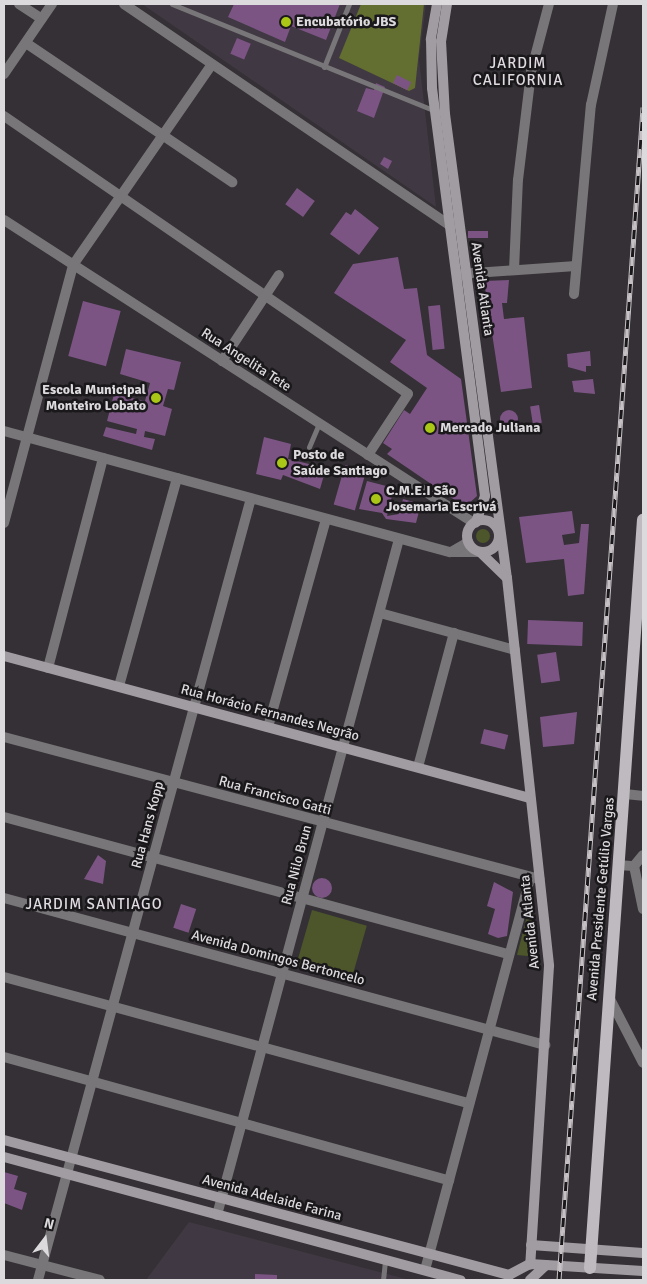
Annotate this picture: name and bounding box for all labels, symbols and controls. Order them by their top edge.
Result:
place label: Encubatório JBS [296,14,396,30]
marker: Encubatório JBS [280,16,292,28]
district label: JARDIM CALIFORNIA [471,54,565,89]
street label: Avenida Atlanta [467,241,497,337]
street label: Rua Angelita Tete [198,325,294,395]
place label: Escola Municipal Monteiro Lobato [42,382,146,414]
marker: Escola Municipal Monteiro Lobato [150,392,162,404]
place label: Mercado Juliana [440,420,540,436]
marker: Mercado Juliana [424,422,436,434]
place label: Posto de Saúde Santiago [293,447,387,480]
marker: Posto de Saúde Santiago [275,456,289,470]
place label: C.M.E.I São Josemaria Escrivá [386,483,496,516]
marker: C.M.E.I São Josemaria Escrivá [370,493,382,505]
street label: Rua Horácio Fernandes Negrão [179,681,361,745]
street label: Rua Francisco Gatti [217,773,333,819]
street label: Rua Hans Kopp [128,780,168,870]
street label: Avenida Presidente Getúlio Vargas [584,797,618,1001]
street label: Rua Nilo Brun [278,823,316,907]
street label: Avenida Atlanta [517,874,543,970]
district label: JARDIM SANTIAGO [24,896,164,914]
street label: Avenida Domingos Bertoncelo [189,927,367,989]
street label: Avenida Adelaide Farina [200,1171,344,1225]
north arrow [20,1214,70,1264]
text: N [42,1215,56,1234]

